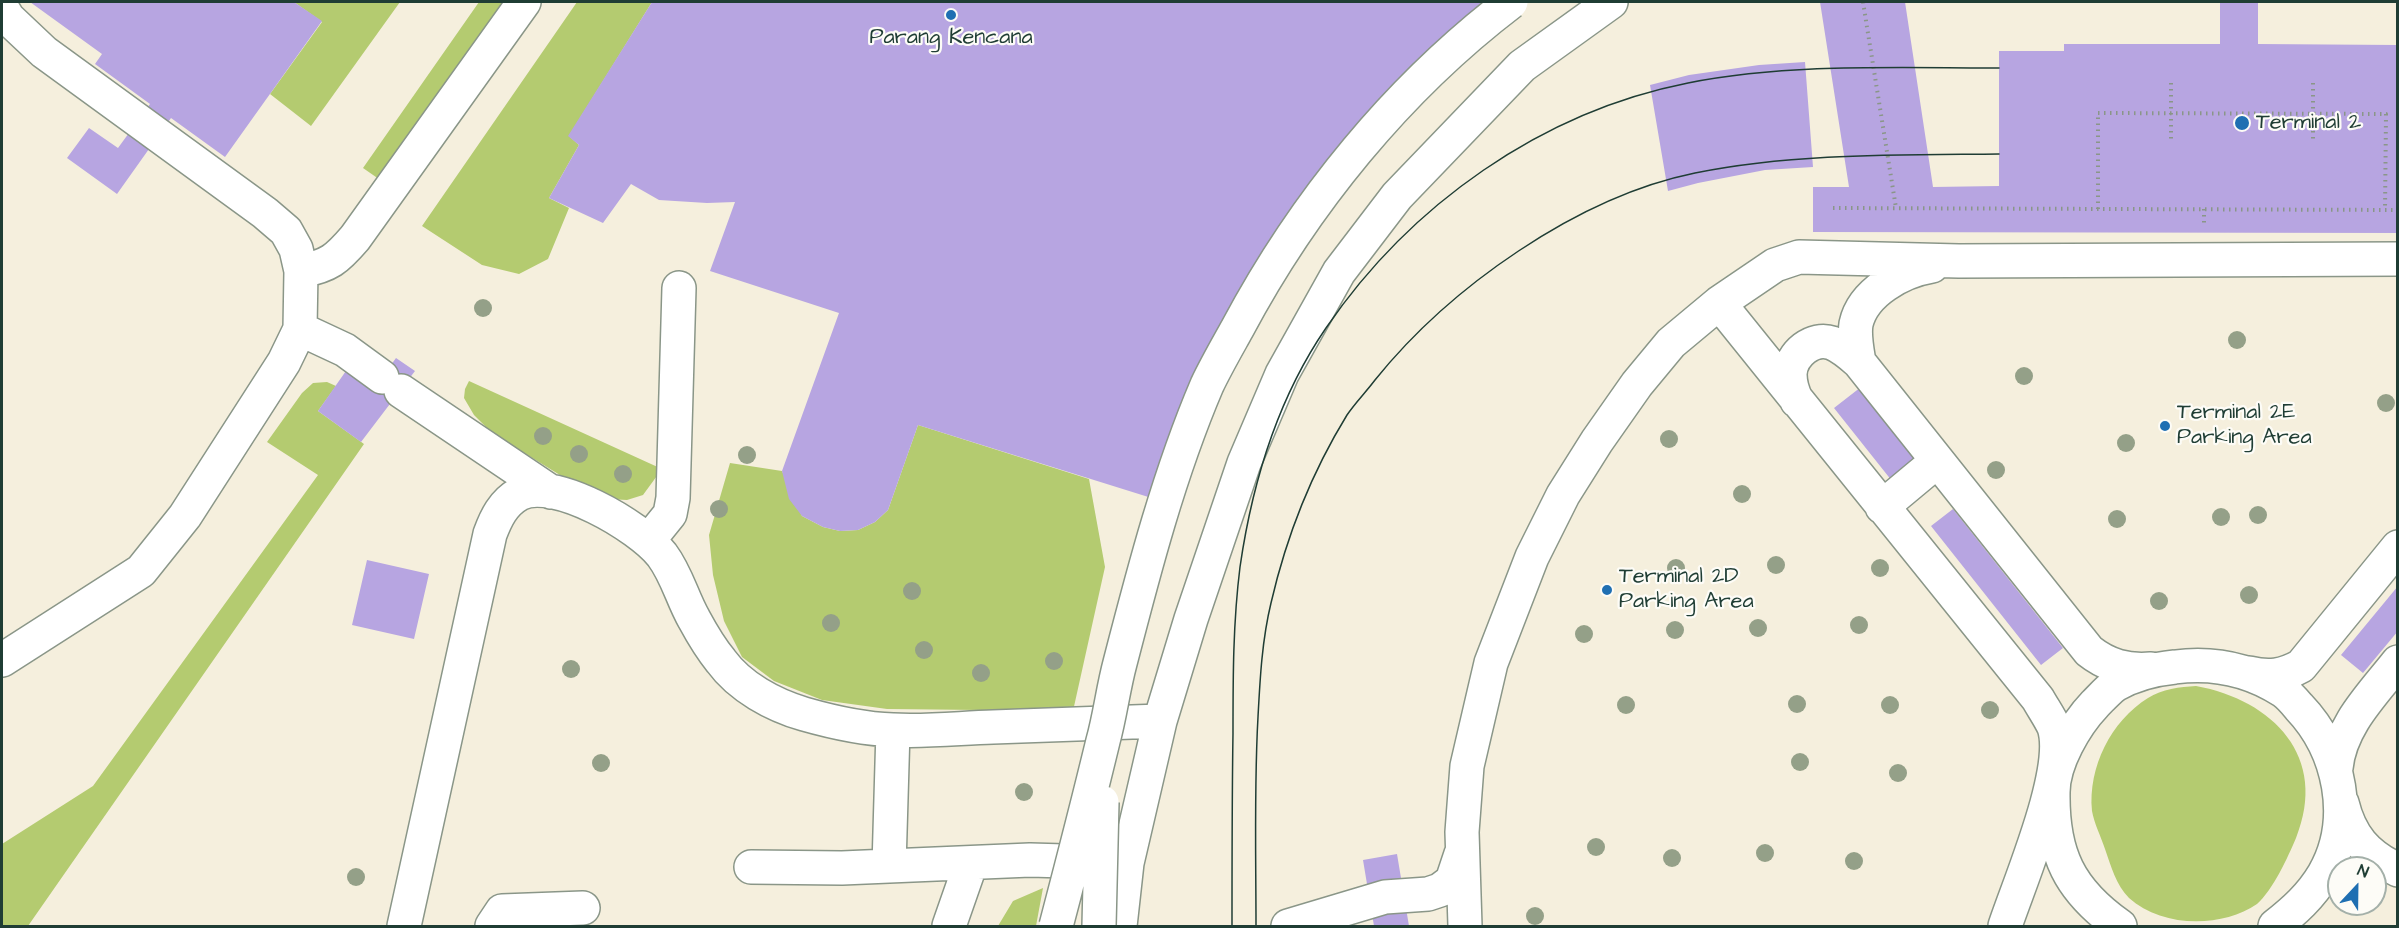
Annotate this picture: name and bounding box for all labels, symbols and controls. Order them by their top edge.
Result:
marker: Parang Kencana [944,8,958,22]
place label: Parang Kencana [869,25,1033,51]
place label: Terminal 2 [2256,110,2361,136]
marker: Terminal 2 [2233,114,2251,132]
place label: Terminal 2E Parking Area [2177,400,2312,452]
marker: Terminal 2E Parking Area [2158,419,2172,433]
place label: Terminal 2D Parking Area [1619,564,1754,616]
marker: Terminal 2D Parking Area [1600,583,1614,597]
north arrow [2327,856,2387,916]
text: N [2354,859,2372,883]

